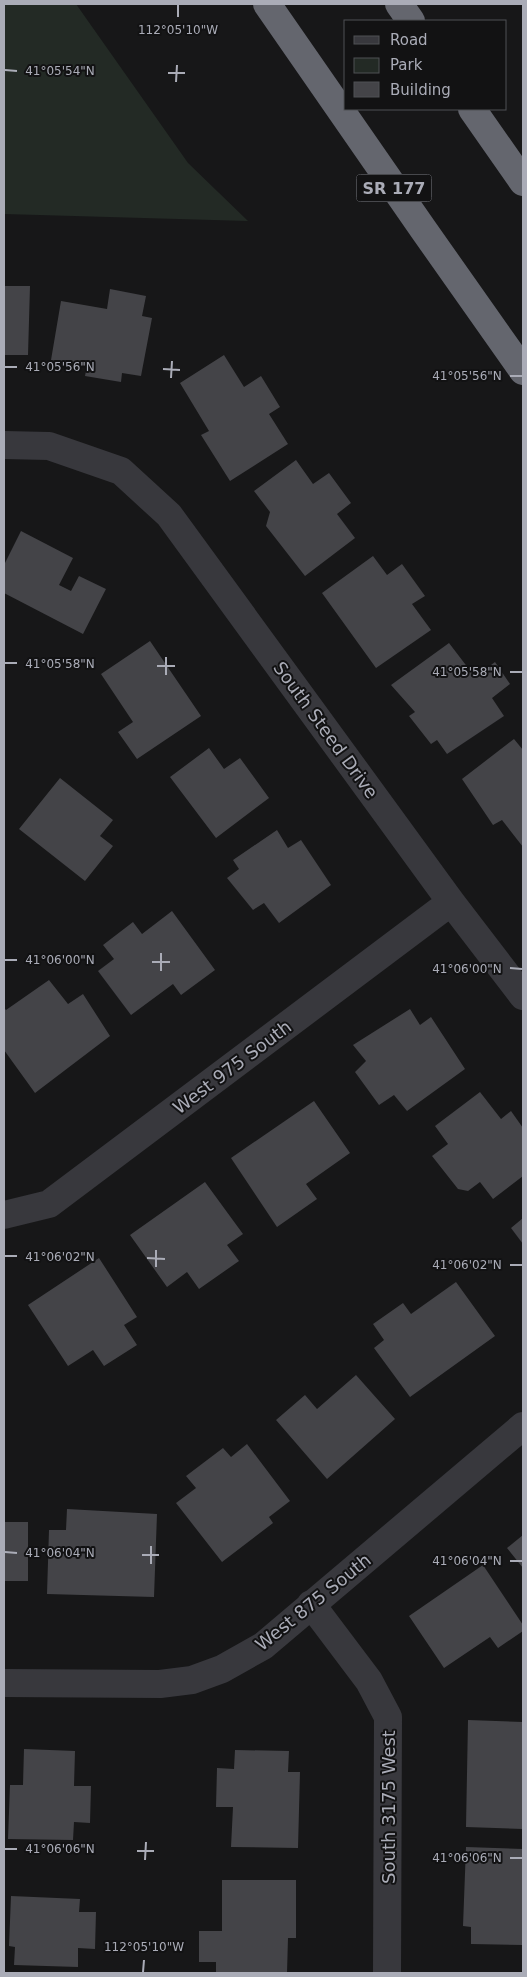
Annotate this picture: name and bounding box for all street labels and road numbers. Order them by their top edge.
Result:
road number: SR 177 [356,174,432,202]
street label: South Steed Drive [269,658,383,802]
street label: West 975 South [169,1016,295,1118]
street label: West 875 South [251,1549,375,1655]
street label: South 3175 West [378,1730,399,1884]

